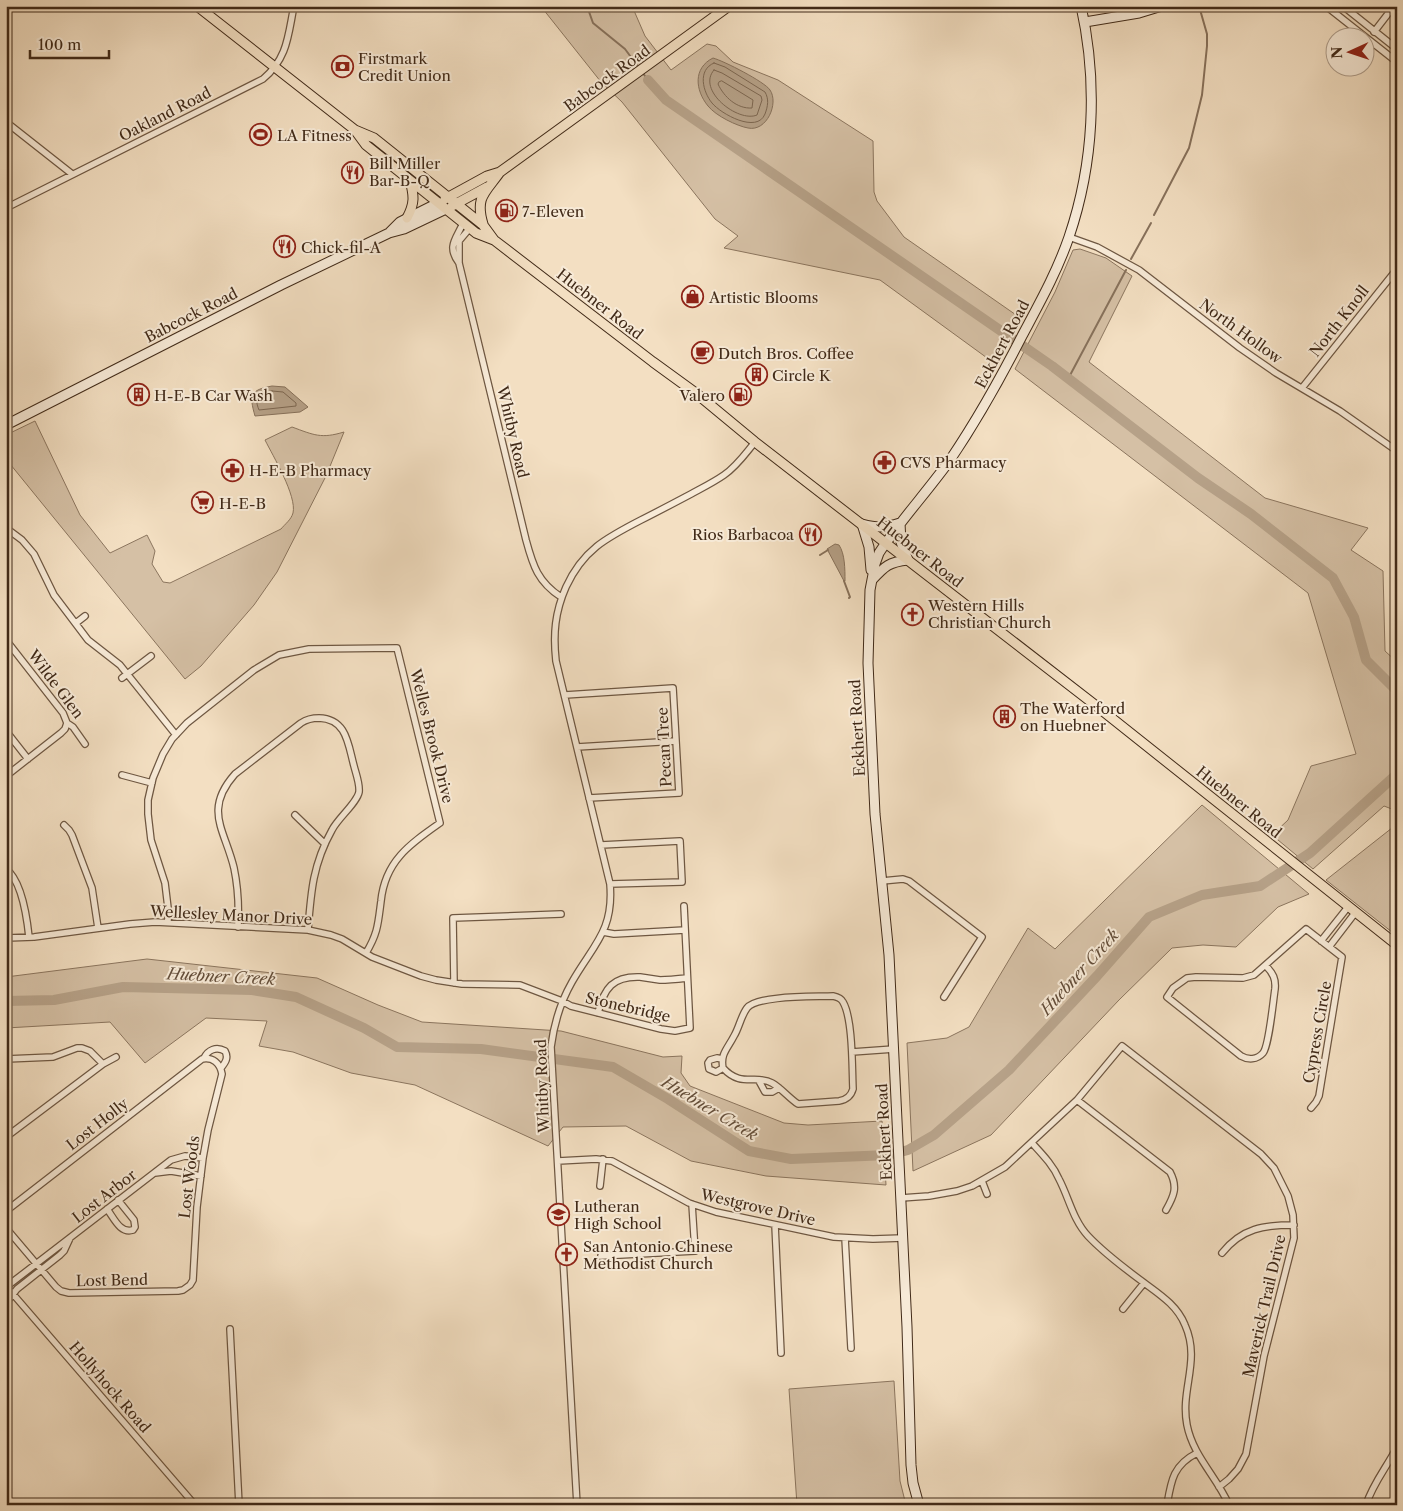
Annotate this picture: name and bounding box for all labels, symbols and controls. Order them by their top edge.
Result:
scale bar [30,28,109,60]
north arrow [1326,28,1376,78]
text: 100 m [38,35,81,54]
street label: Babcock Road [560,40,654,116]
text: N [1328,46,1346,59]
place label: Firstmark Credit Union [358,49,451,85]
bank icon: Firstmark Credit Union [330,55,354,79]
street label: Oakland Road [116,83,214,145]
sports icon: LA Fitness [249,123,273,147]
place label: LA Fitness [277,126,352,145]
place label: Bill Miller Bar-B-Q [369,154,441,190]
restaurant icon: Bill Miller Bar-B-Q [341,160,365,184]
fuel station icon: 7-Eleven [494,199,518,223]
place label: 7-Eleven [522,202,585,221]
restaurant icon: Chick-fil-A [273,235,297,259]
place label: Chick-fil-A [301,238,382,257]
street label: Huebner Road [553,264,647,344]
street label: North Knoll [1305,281,1373,360]
street label: Babcock Road [141,283,241,347]
shop icon: Artistic Blooms [681,285,705,309]
place label: Artistic Blooms [708,288,818,307]
street label: North Hollow [1196,295,1287,368]
street label: Eckhert Road [971,297,1033,391]
cafe icon: Dutch Bros. Coffee [690,341,714,365]
place label: Dutch Bros. Coffee [718,344,854,363]
building icon: Circle K [744,363,768,387]
place label: Circle K [772,366,832,385]
building icon: H-E-B Car Wash [126,383,150,407]
street label: Whitby Road [493,383,533,480]
fuel station icon: Valero [729,383,753,407]
place label: H-E-B Car Wash [154,386,273,405]
place label: Valero [678,386,725,405]
pharmacy icon: CVS Pharmacy [872,450,896,474]
place label: CVS Pharmacy [900,453,1007,472]
pharmacy icon: H-E-B Pharmacy [221,458,245,482]
place label: H-E-B Pharmacy [249,461,372,480]
supermarket icon: H-E-B [191,491,215,515]
place label: H-E-B [219,494,266,513]
street label: Huebner Road [873,512,967,592]
restaurant icon: Rios Barbacoa [798,522,822,546]
place label: Rios Barbacoa [692,525,794,544]
place label: Western Hills Christian Church [927,596,1052,632]
church icon: Western Hills Christian Church [900,602,924,626]
street label: Wilde Glen [23,645,88,723]
street label: Welles Brook Drive [406,666,458,805]
street label: Eckhert Road [845,679,869,777]
place label: The Waterford on Huebner [1020,699,1125,735]
building icon: The Waterford on Huebner [992,705,1016,729]
street label: Pecan Tree [652,707,676,787]
street label: Huebner Road [1193,762,1285,842]
street label: Wellesley Manor Drive [148,901,313,929]
water label: Huebner Creek [1034,924,1123,1021]
water label: Huebner Creek [164,963,276,989]
street label: Cypress Circle [1299,979,1335,1085]
street label: Stonebridge [584,988,672,1026]
street label: Whitby Road [531,1039,553,1134]
water label: Huebner Creek [657,1070,762,1145]
street label: Eckhert Road [872,1083,896,1181]
street label: Lost Holly [62,1093,132,1154]
street label: Lost Woods [174,1134,204,1220]
street label: Lost Arbor [68,1165,140,1227]
street label: Westgrove Drive [698,1184,817,1229]
place label: Lutheran High School [574,1197,662,1233]
school or university icon: Lutheran High School [546,1203,570,1227]
street label: Maverick Trail Drive [1238,1233,1290,1379]
place label: San Antonio Chinese Methodist Church [583,1237,733,1273]
church icon: San Antonio Chinese Methodist Church [555,1243,579,1267]
street label: Lost Bend [76,1270,148,1290]
street label: Hollyhock Road [65,1338,155,1436]

